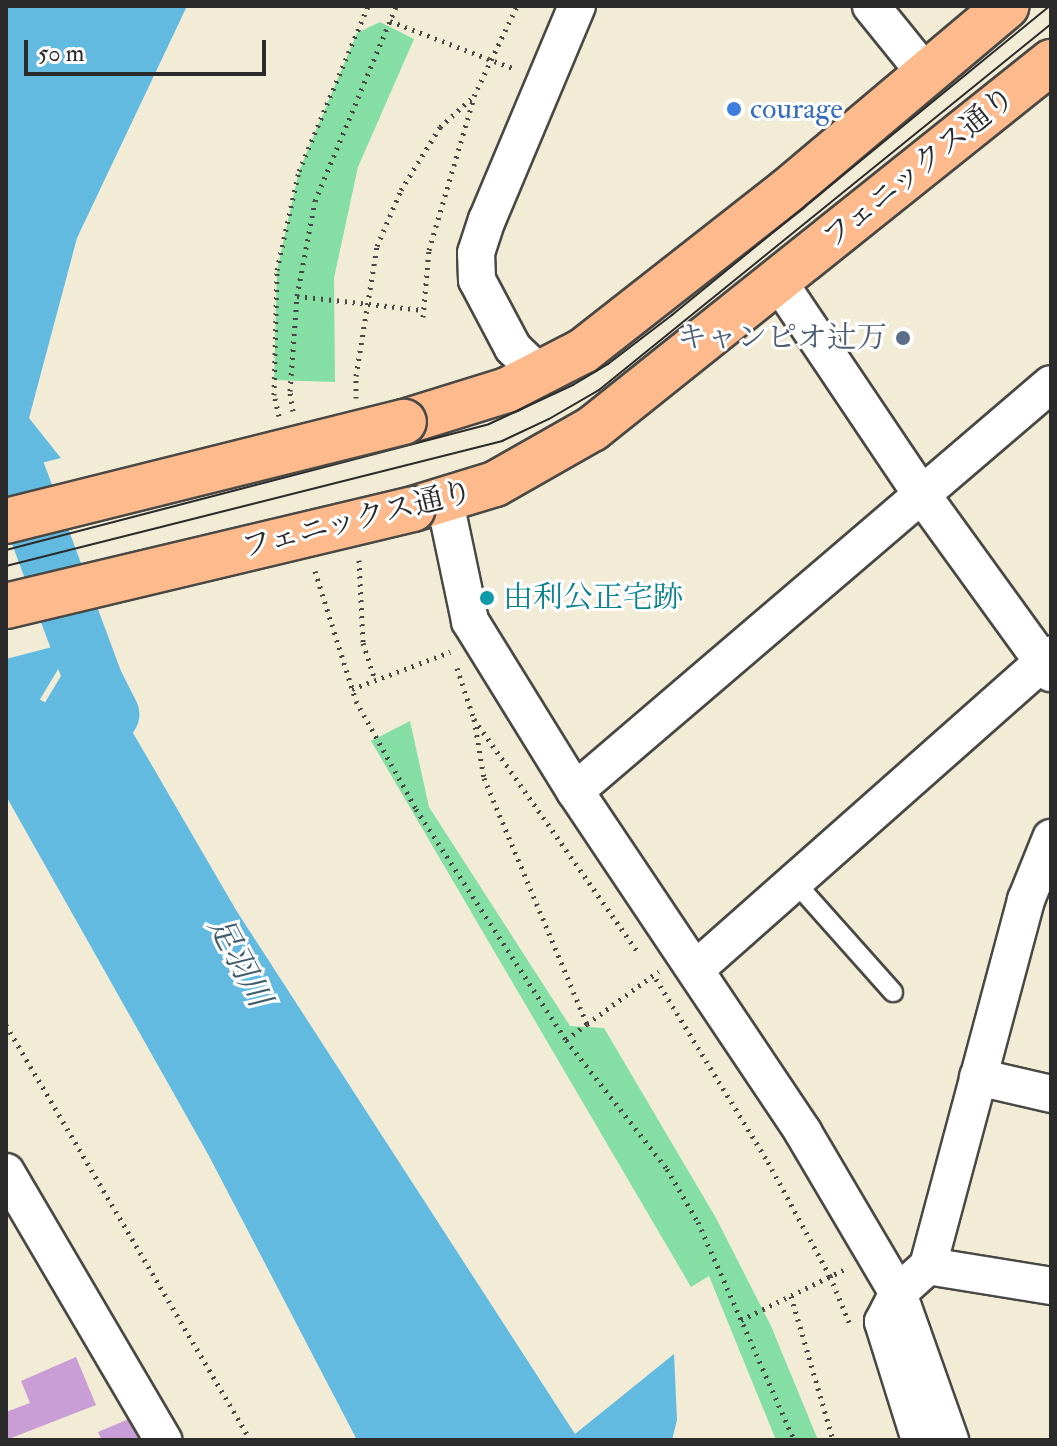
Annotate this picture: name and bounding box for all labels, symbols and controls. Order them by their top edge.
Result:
scale bar [28,24,270,74]
text: 50 m [38,38,84,69]
street label: フェニックス通り [814,78,1024,258]
place label: courage [750,91,843,127]
marker: courage [725,100,743,118]
place label: キャンピオ辻万 [677,320,887,356]
marker: キャンピオ辻万 [894,329,912,347]
street label: フェニックス通り [236,474,478,566]
place label: 由利公正宅跡 [503,580,683,616]
marker: 由利公正宅跡 [478,589,496,607]
water label: 足羽川 [200,911,278,1013]

